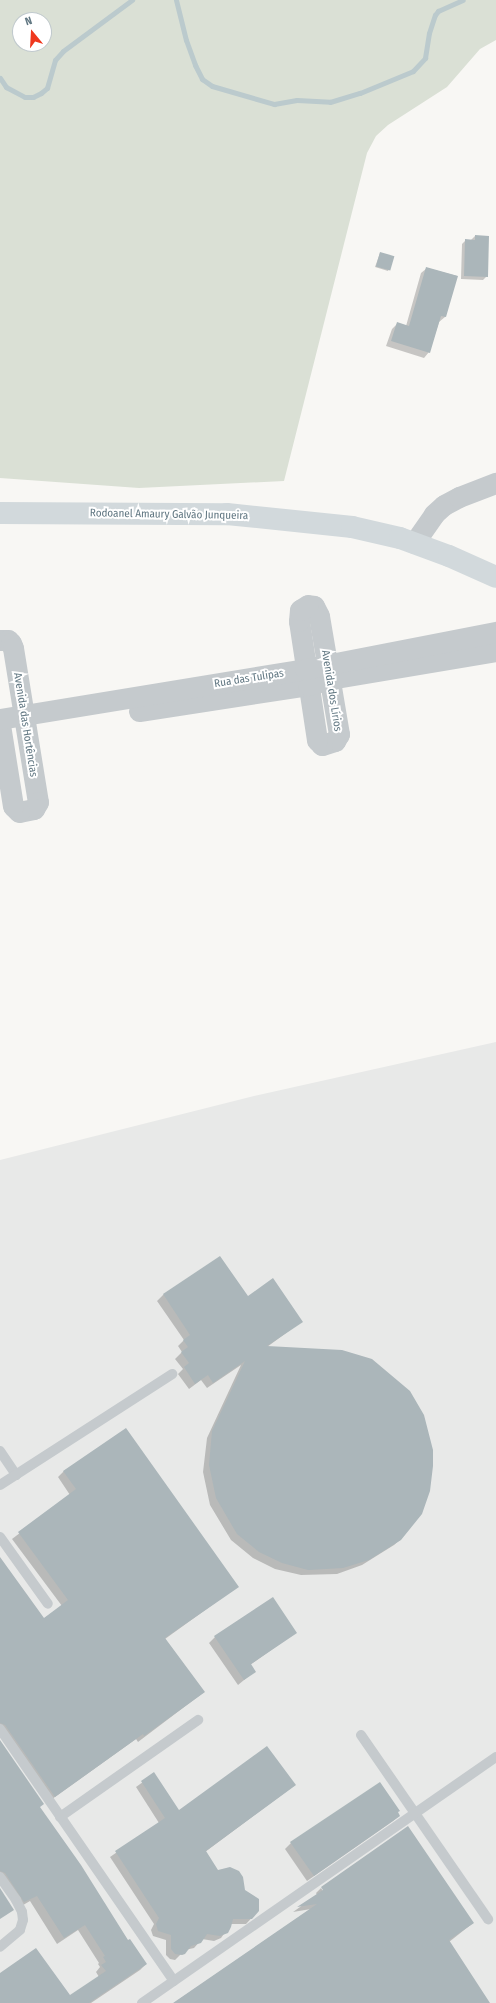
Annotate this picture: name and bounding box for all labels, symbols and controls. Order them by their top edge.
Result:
north arrow [12,12,52,52]
text: N [23,14,34,28]
street label: Rodoanel Amaury Galvão Junqueira [90,507,248,523]
street label: Avenida dos Lírios [318,649,344,733]
street label: Rua das Tulipas [213,667,285,691]
street label: Avenida das Hortências [10,672,40,778]

